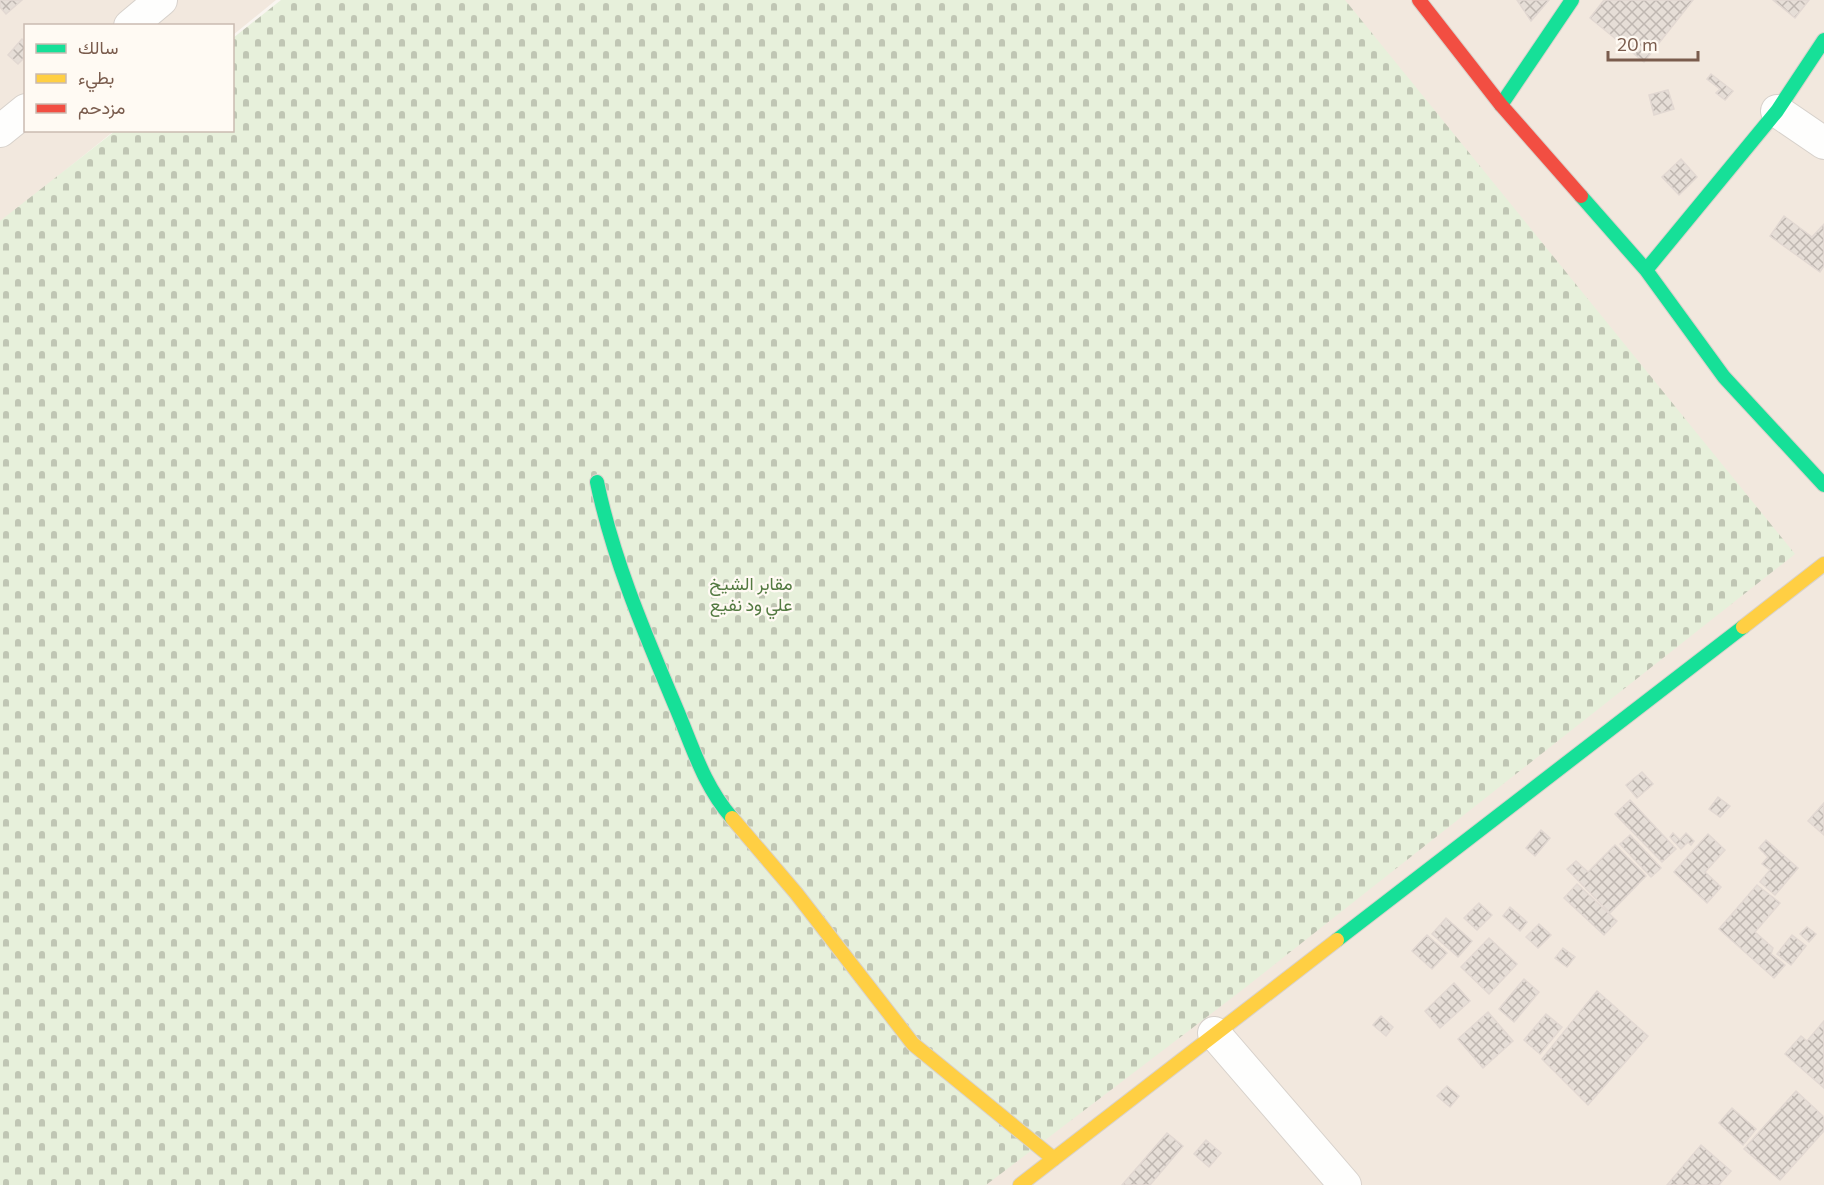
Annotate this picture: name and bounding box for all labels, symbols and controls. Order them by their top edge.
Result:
legend [24,24,234,132]
scale bar [1608,24,1698,62]
text: 20 m [1617,33,1658,55]
text: سالك [78,36,118,58]
text: بطيء [78,66,114,93]
text: مزدحم [78,96,125,120]
park label: مقابر الشيخ علي ود نفيع [709,572,793,620]

